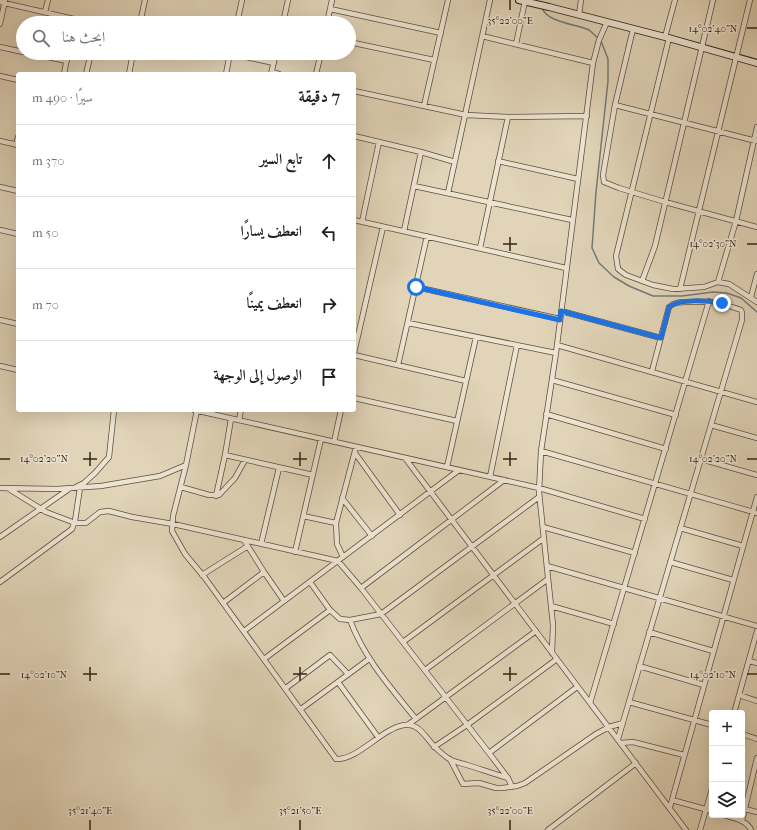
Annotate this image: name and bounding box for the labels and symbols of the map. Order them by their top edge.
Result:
text: 35°22'00"E [487,15,533,27]
text: 14°02'40"N [689,23,738,35]
text: 14°02'30"N [689,238,737,250]
route start [407,278,425,296]
route end [713,294,731,312]
text: 14°02'20"N [20,453,68,465]
text: 14°02'20"N [689,453,737,465]
text: 14°02'10"N [21,669,68,681]
text: 14°02'10"N [690,669,737,681]
text: 35°21'40"E [68,805,112,817]
text: 35°21'50"E [279,805,321,817]
text: 35°22'00"E [487,805,533,817]

